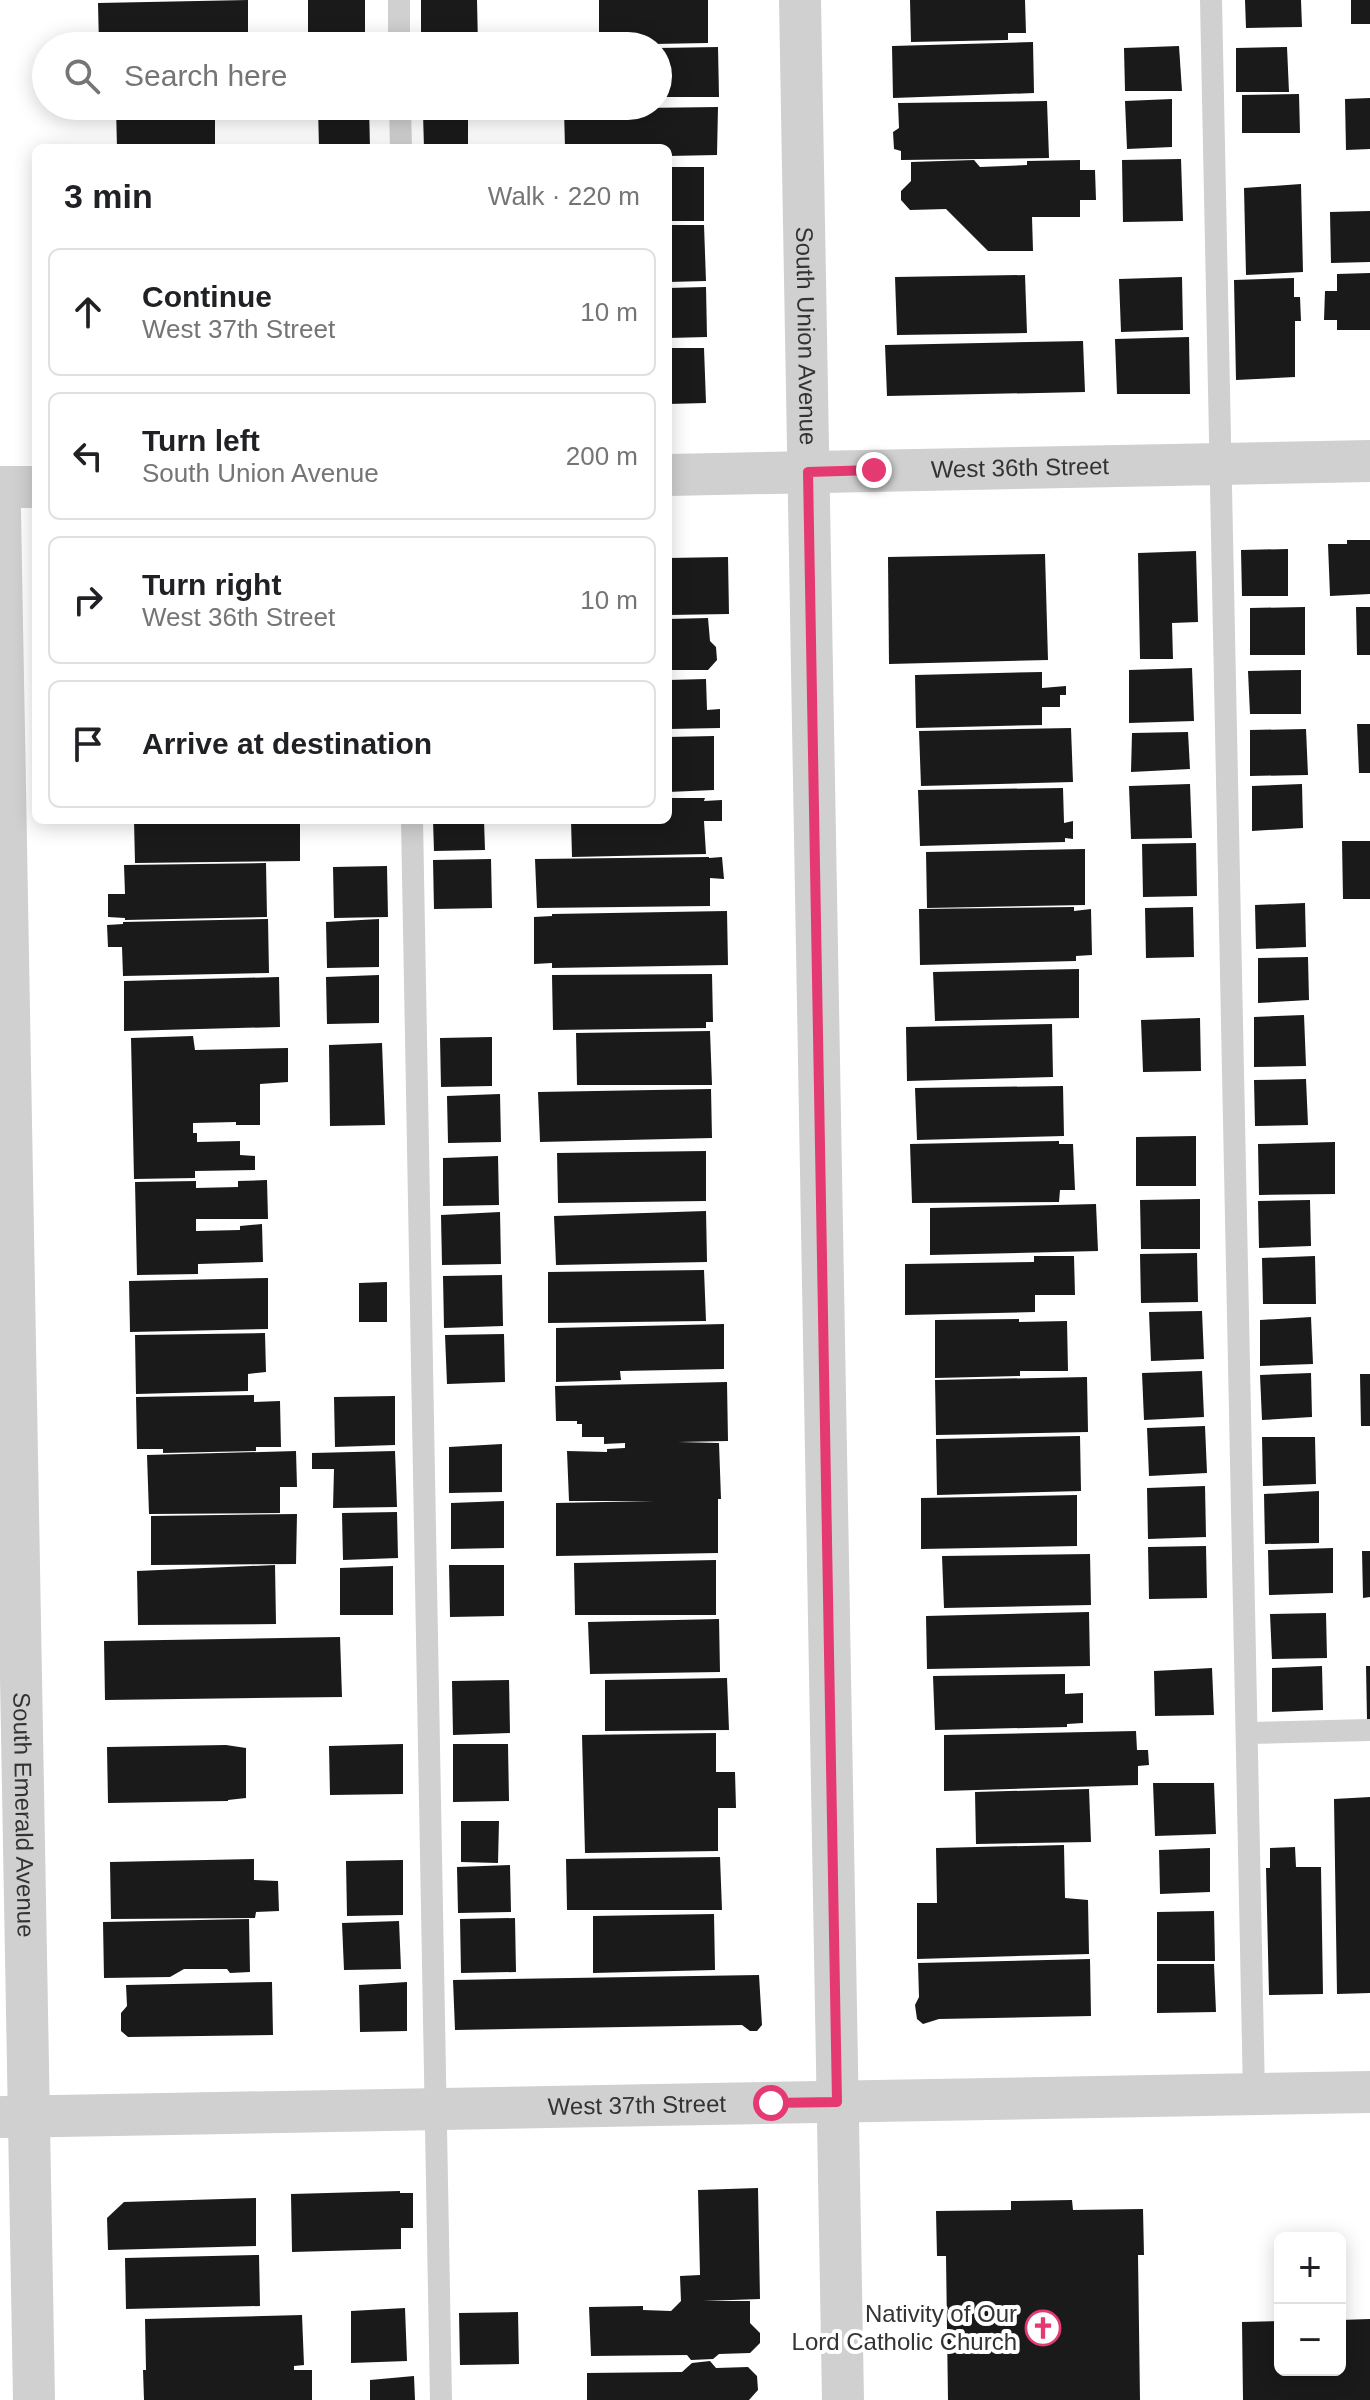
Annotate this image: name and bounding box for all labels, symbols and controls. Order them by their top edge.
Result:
search box [32,32,672,120]
icon: search [60,54,104,98]
text: Search here [124,59,287,92]
text: 3 min [64,177,153,215]
text: Walk · 220 m [488,181,640,211]
street label: South Union Avenue [791,226,822,445]
text: Continue [142,280,272,313]
icon: ahead [66,290,110,334]
text: 10 m [580,297,638,327]
text: West 37th Street [142,314,335,344]
text: Turn left [142,424,260,457]
icon: left [66,434,110,478]
text: 200 m [566,441,638,471]
route end [856,452,892,488]
street label: West 36th Street [930,452,1110,483]
text: South Union Avenue [142,458,379,488]
text: Turn right [142,568,281,601]
icon: right [66,578,110,622]
text: 10 m [580,585,638,615]
text: West 36th Street [142,602,335,632]
icon: arrive [66,722,110,766]
text: Arrive at destination [142,727,432,760]
street label: South Emerald Avenue [8,1692,40,1938]
route start [753,2085,789,2121]
street label: West 37th Street [547,2090,727,2120]
map controls [1274,2232,1346,2376]
button: + [1274,2232,1346,2304]
place label: Nativity of Our Lord Catholic Church [792,2300,1017,2355]
button: − [1274,2304,1346,2376]
church icon: Nativity of Our Lord Catholic Church [1024,2309,1062,2347]

